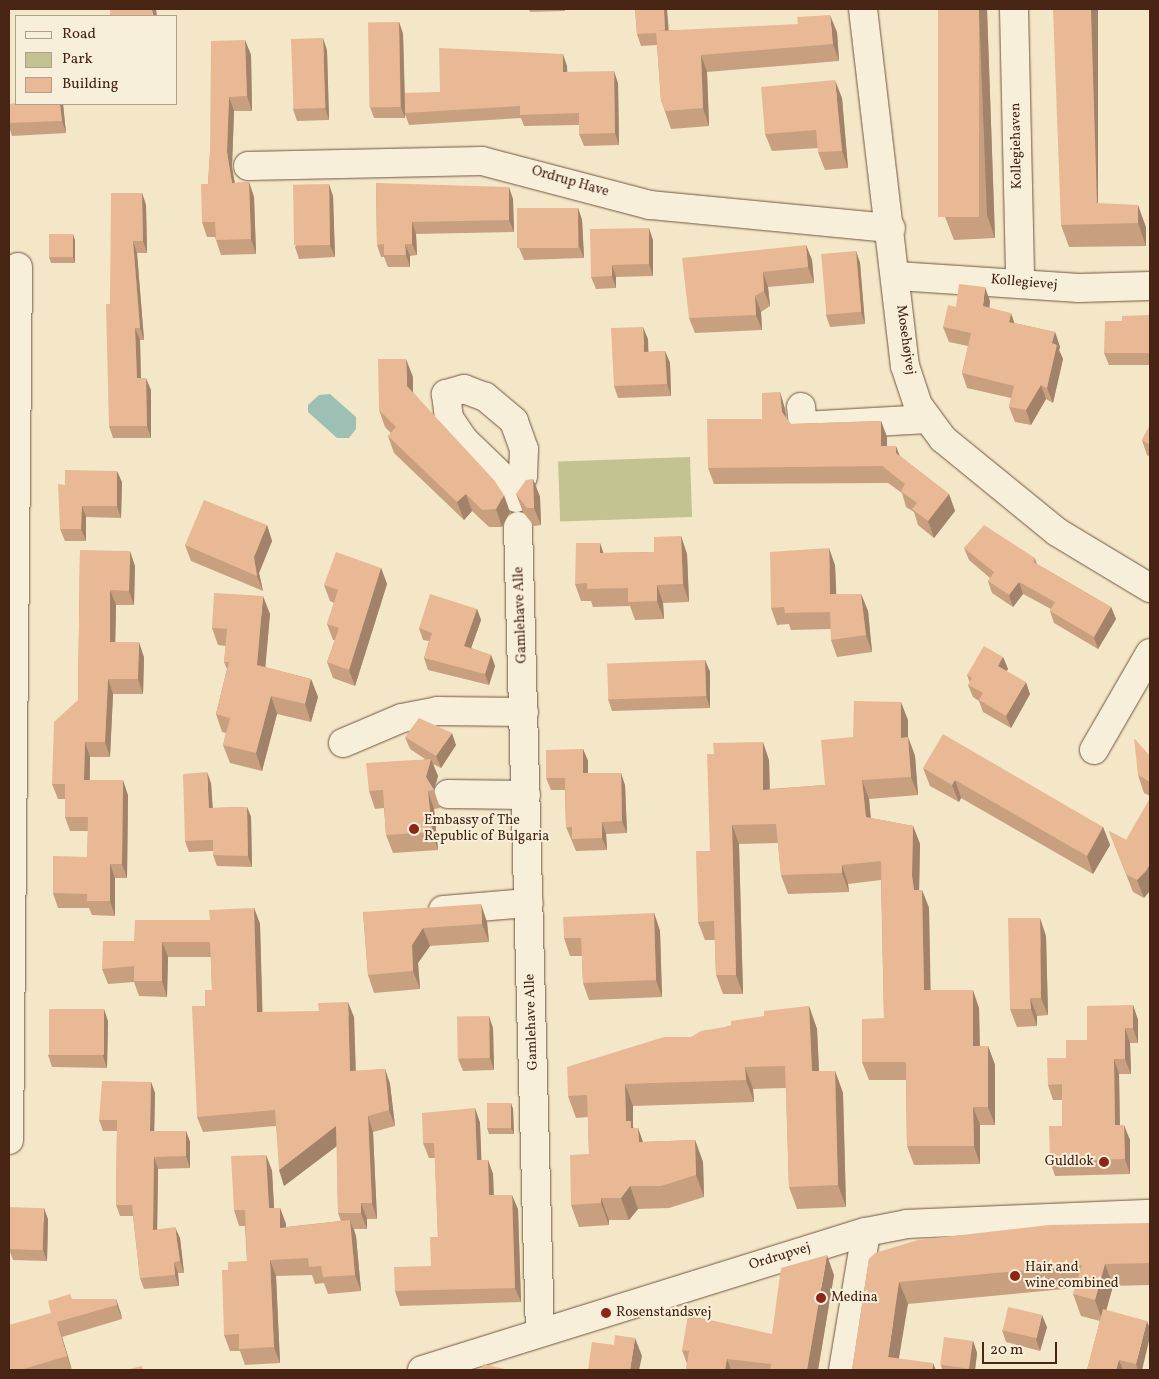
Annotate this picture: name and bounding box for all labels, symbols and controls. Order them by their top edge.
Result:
legend [15,15,178,105]
text: Road [62,24,96,45]
text: Park [62,49,93,70]
text: Building [62,74,118,95]
street label: Kollegiehaven [1008,103,1026,189]
street label: Ordrup Have [529,163,611,201]
street label: Kollegievej [990,272,1058,294]
street label: Mosehøjvej [892,304,918,376]
street label: Gamlehave Alle [511,566,531,664]
place label: Embassy of The Republic of Bulgaria [424,813,548,846]
marker: Embassy of The Republic of Bulgaria [408,823,420,835]
street label: Gamlehave Alle [522,973,542,1071]
place label: Guldlok [1045,1154,1094,1170]
marker: Guldlok [1098,1156,1110,1168]
street label: Ordrupvej [747,1240,813,1274]
place label: Hair and wine combined [1025,1260,1119,1292]
marker: Hair and wine combined [1009,1270,1021,1282]
place label: Medina [831,1290,878,1306]
marker: Medina [815,1292,827,1304]
place label: Rosenstandsvej [616,1305,711,1321]
marker: Rosenstandsvej [600,1307,612,1319]
scale bar [984,1332,1059,1364]
text: 20 m [990,1340,1023,1361]

